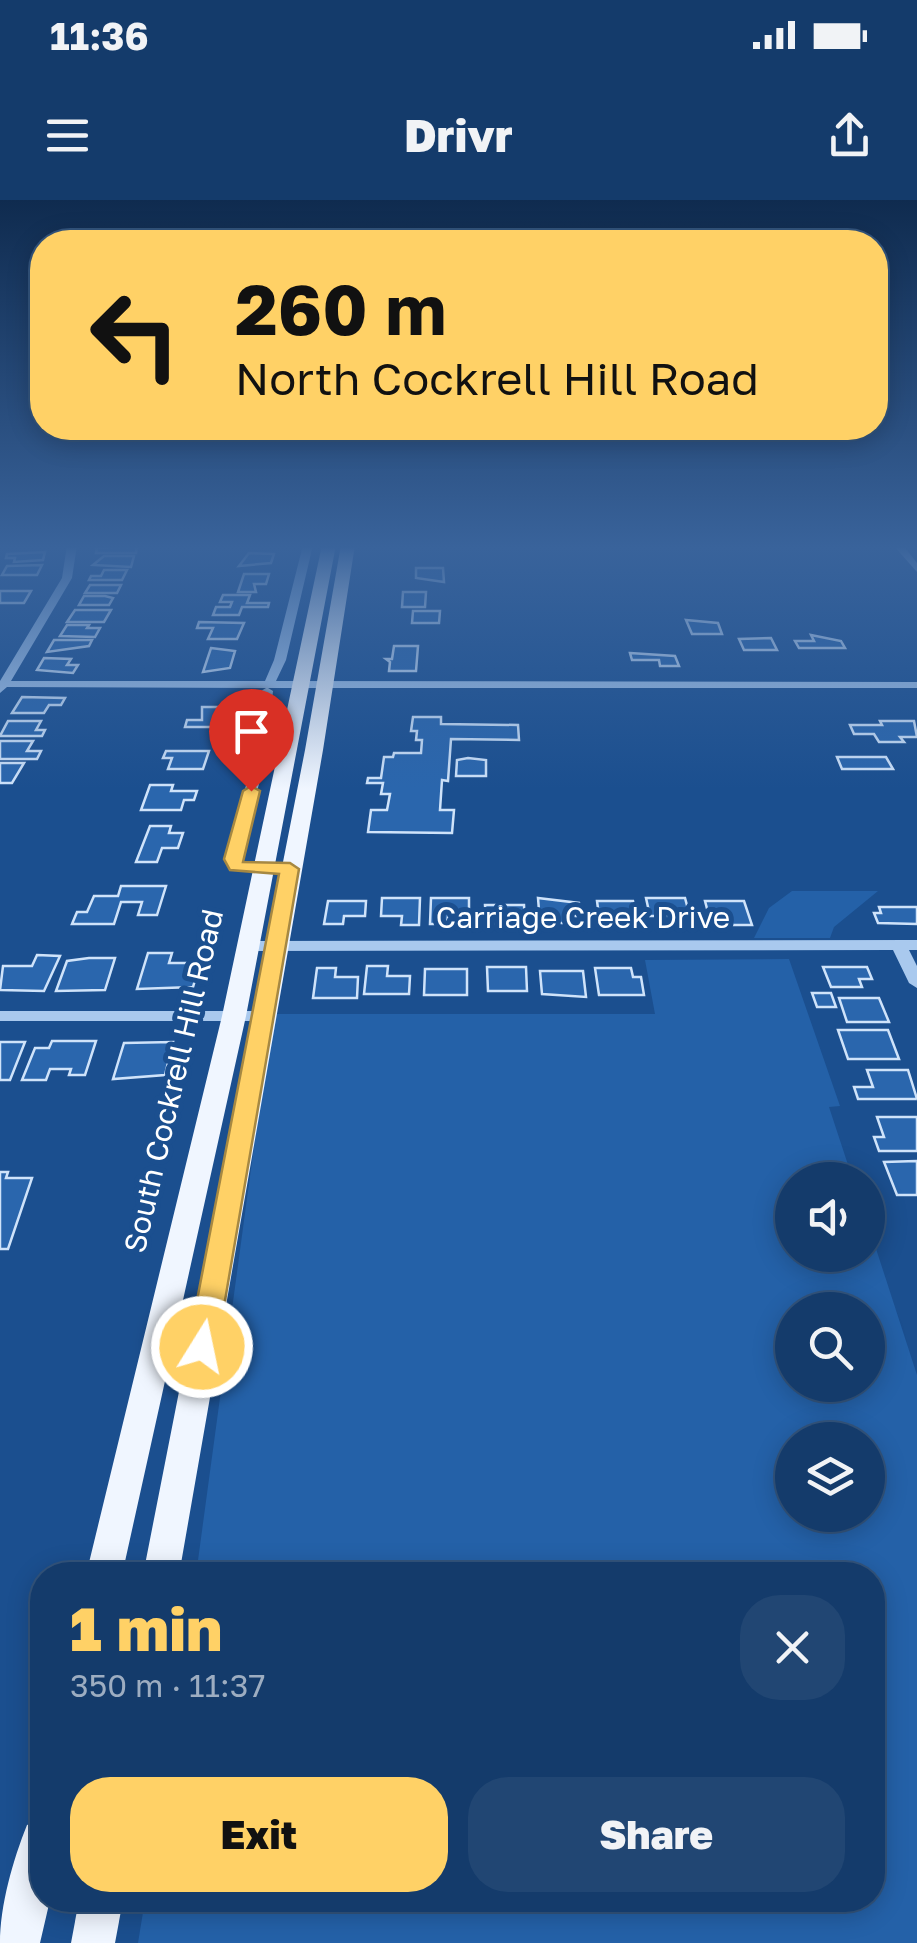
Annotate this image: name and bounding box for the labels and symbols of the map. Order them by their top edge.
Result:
pin [209,689,294,792]
street label: Carriage Creek Drive [436,899,730,935]
street label: South Cockrell Hill Road [116,905,230,1256]
position arrow [150,1295,254,1399]

